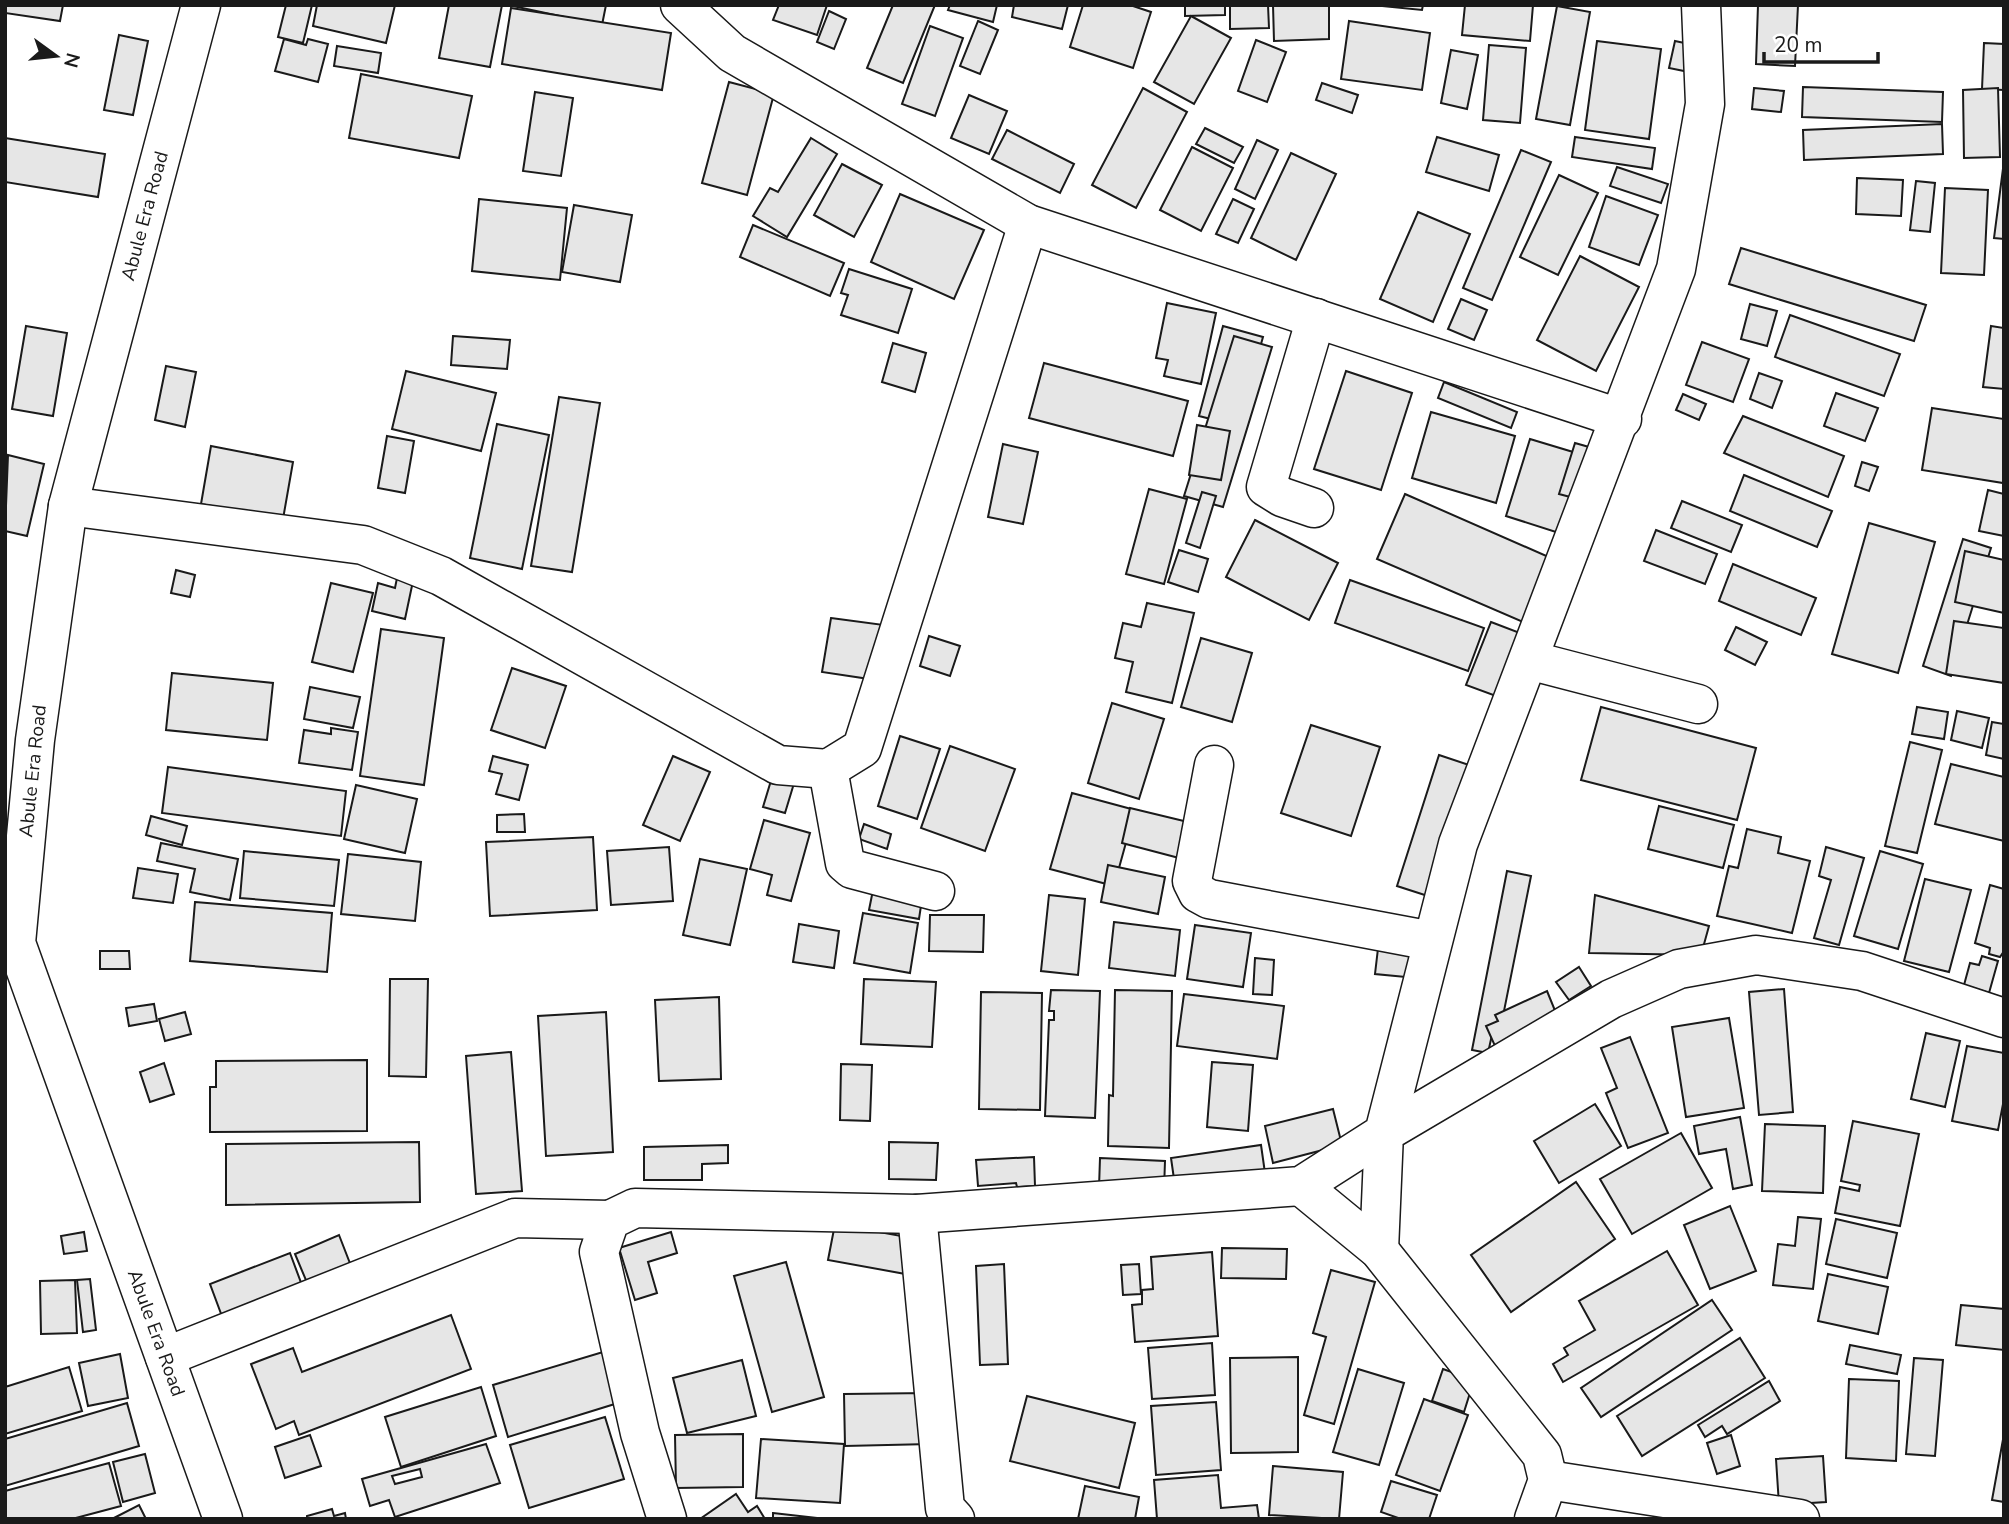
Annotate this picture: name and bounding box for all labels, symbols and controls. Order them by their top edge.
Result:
north arrow [21,21,91,91]
scale bar [1764,21,1878,65]
text: 20 m [1774,31,1823,59]
text: N [57,50,86,70]
street label: Abule Era Road [115,148,175,284]
street label: Abule Era Road [13,703,53,839]
street label: Abule Era Road [121,1266,191,1400]

